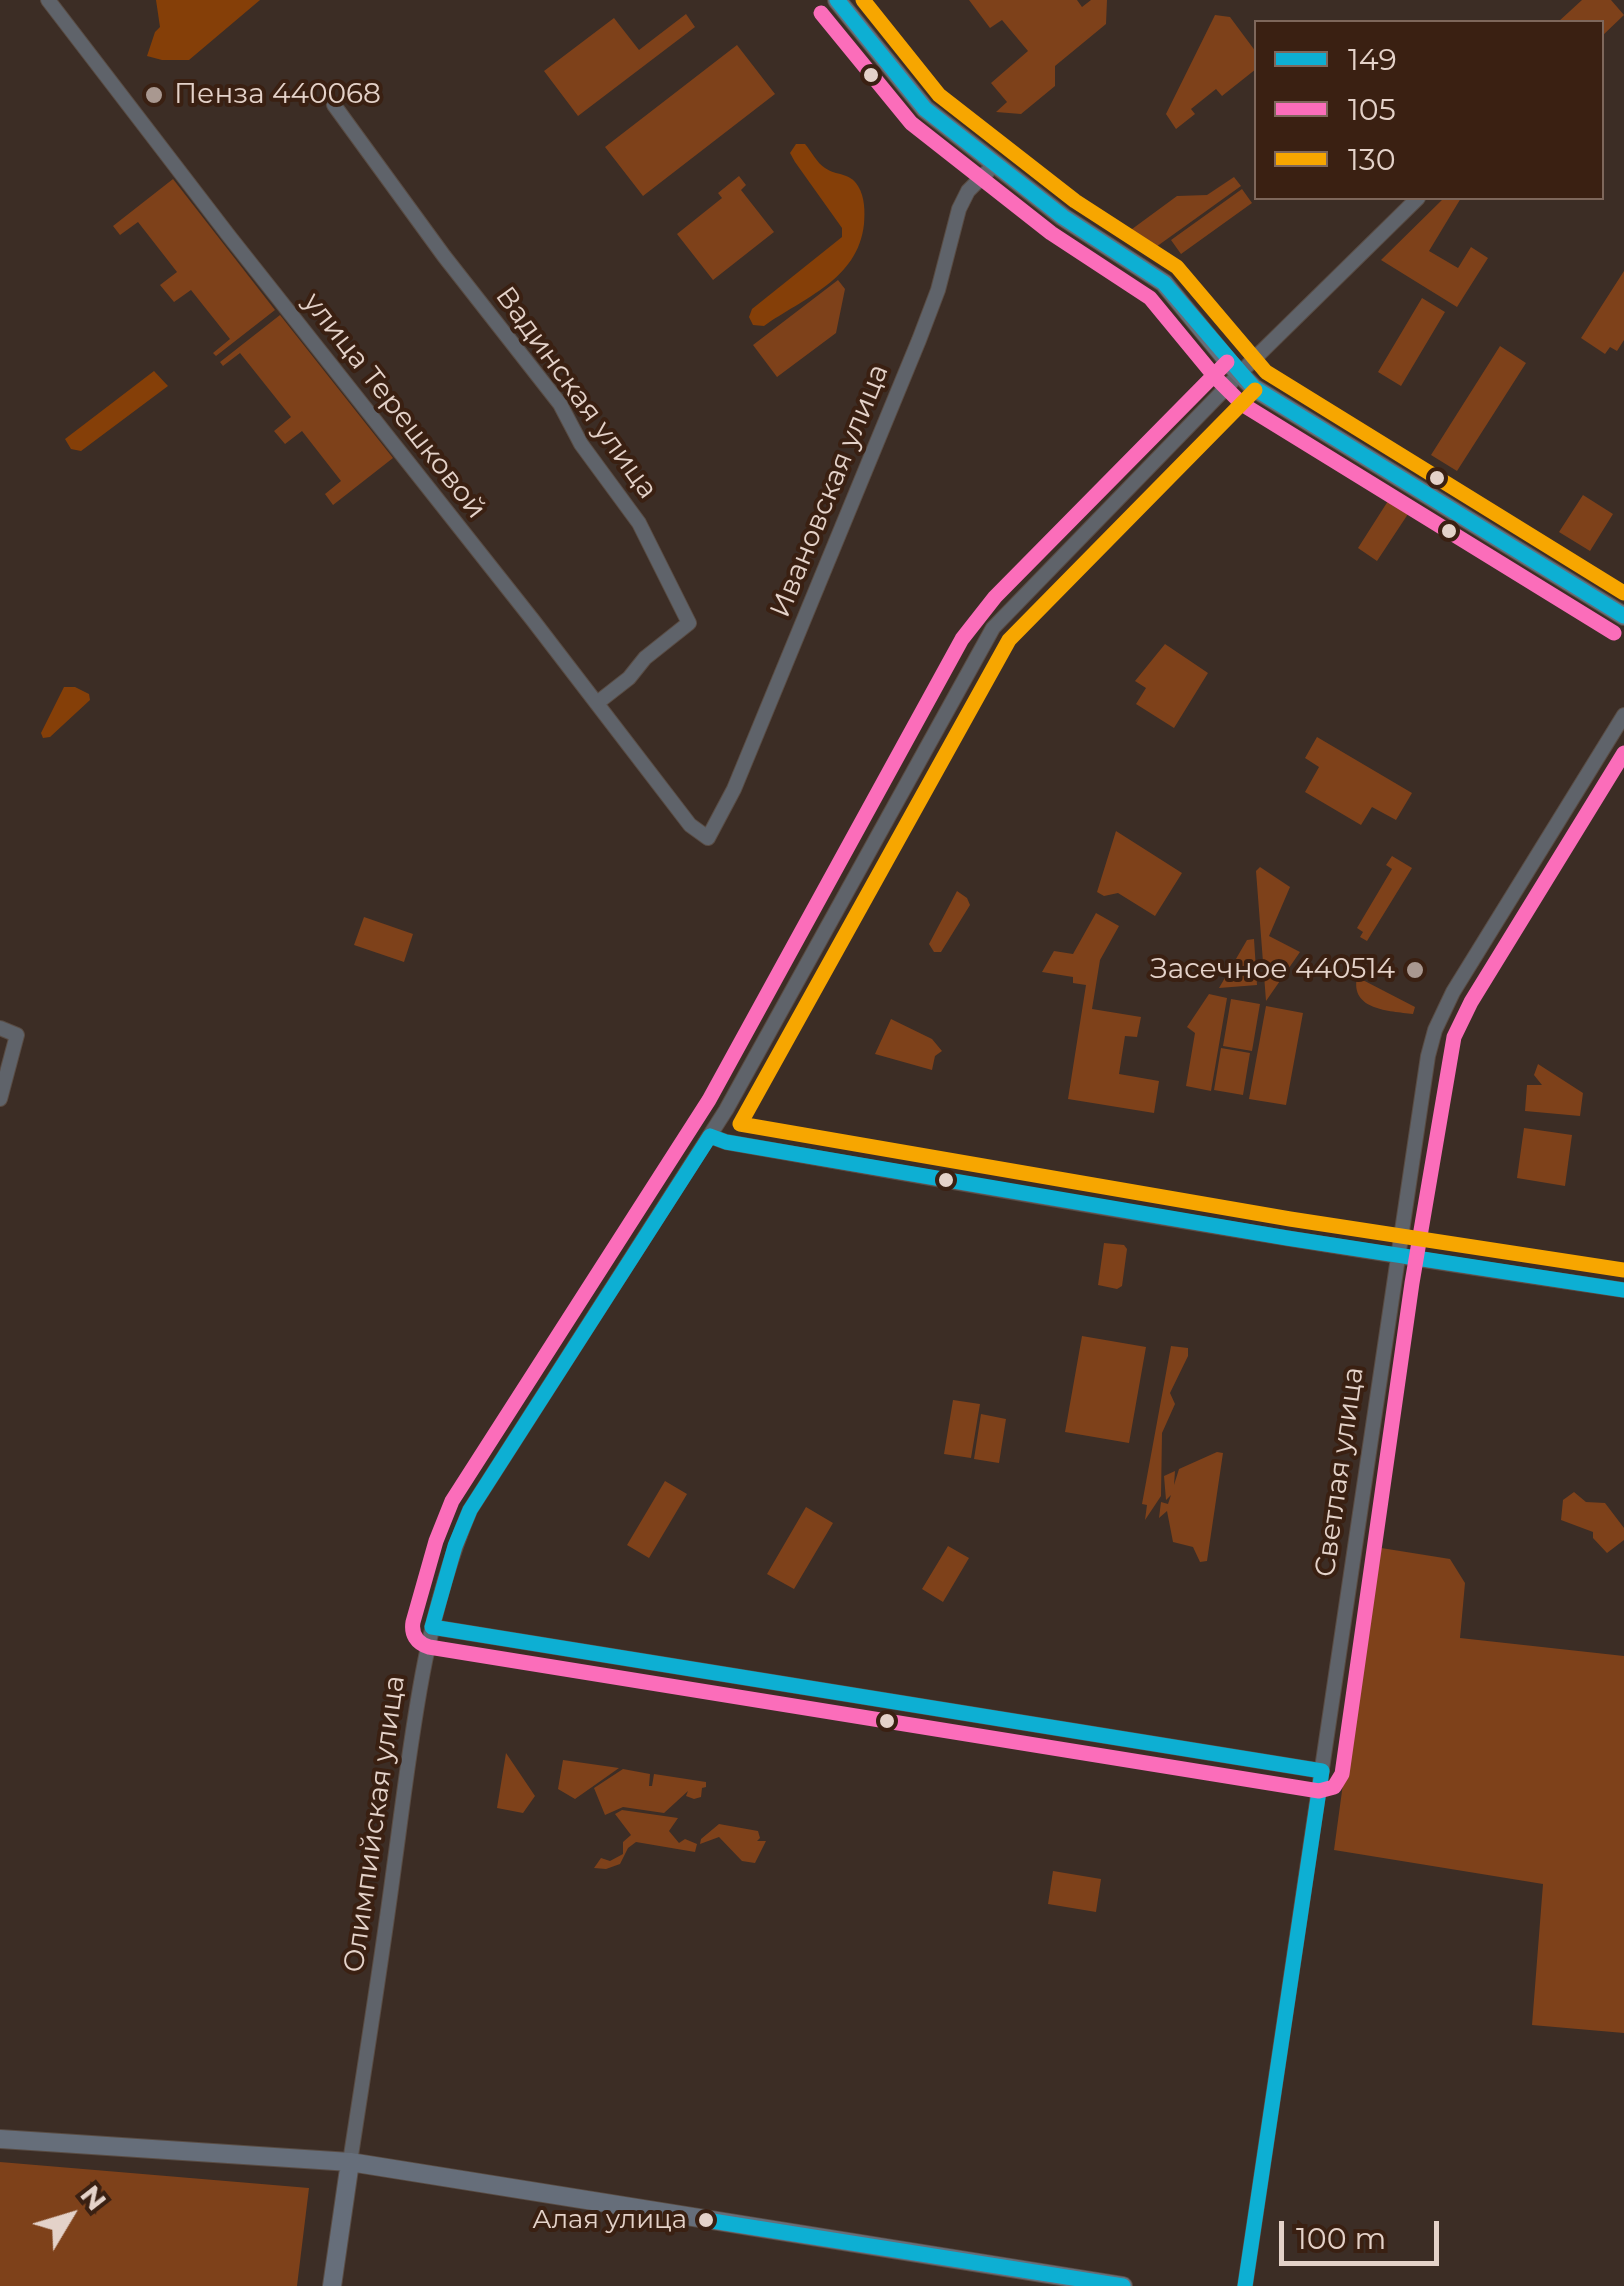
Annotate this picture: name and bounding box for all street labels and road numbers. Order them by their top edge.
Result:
street label: Вадинская улица [488,281,664,505]
street label: улица Терешковой [295,286,493,526]
street label: Ивановская улица [764,360,896,622]
street label: Светлая улица [1309,1365,1371,1579]
street label: Олимпийская улица [338,1673,412,1975]

